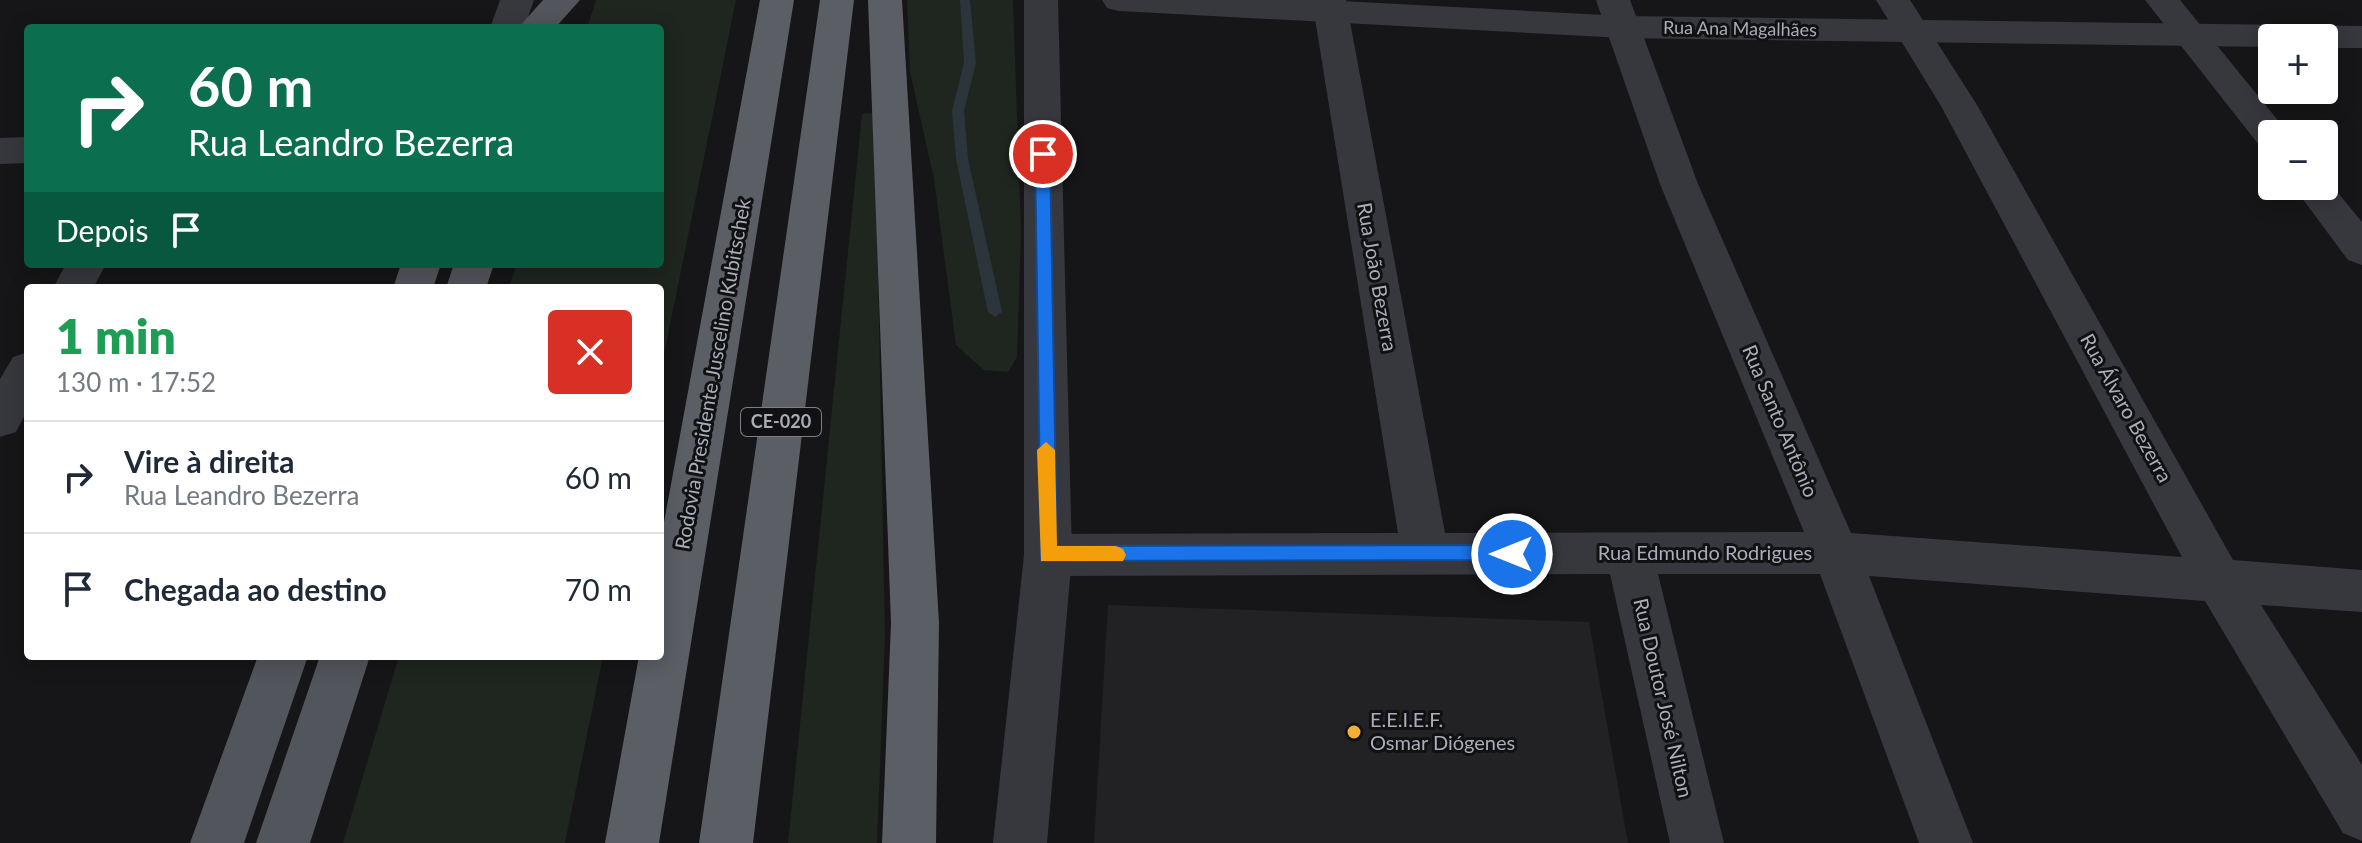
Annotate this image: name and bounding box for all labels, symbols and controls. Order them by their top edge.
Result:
street label: Rua Ana Magalhães [1663,16,1817,40]
map controls [2258,24,2338,200]
button: + [2258,24,2338,104]
text: 60 m [188,52,313,119]
icon: right [56,56,160,160]
text: Rua Leandro Bezerra [188,120,514,164]
pin [1009,120,1077,188]
button: − [2258,120,2338,200]
icon: arrive [1021,132,1065,176]
street label: Rodovia Presidente Juscelino Kubitschek [669,196,755,551]
street label: Rua João Bezerra [1353,201,1403,353]
icon: arrive [164,208,208,252]
text: Depois [56,212,148,248]
text: 1 min [56,307,176,364]
button: close [548,310,632,394]
street label: Rua Álvaro Bezerra [2076,329,2178,486]
street label: Rua Santo Antônio [1738,341,1824,500]
text: 130 m · 17:52 [56,366,216,398]
road number: CE-020 [741,408,821,436]
text: Vire à direita [124,443,294,479]
icon: right [56,455,100,499]
text: 60 m [565,459,632,495]
text: Rua Leandro Bezerra [124,479,360,511]
position arrow [1470,512,1554,596]
street label: Rua Edmundo Rodrigues [1598,540,1812,564]
icon: arrive [56,567,100,611]
text: Chegada ao destino [124,571,387,607]
text: 70 m [565,571,632,607]
street label: Rua Doutor José Nilton [1629,596,1699,800]
place label: E.E.I.E.F. Osmar Diógenes [1370,707,1515,754]
marker: E.E.I.E.F. Osmar Diógenes [1345,723,1363,741]

